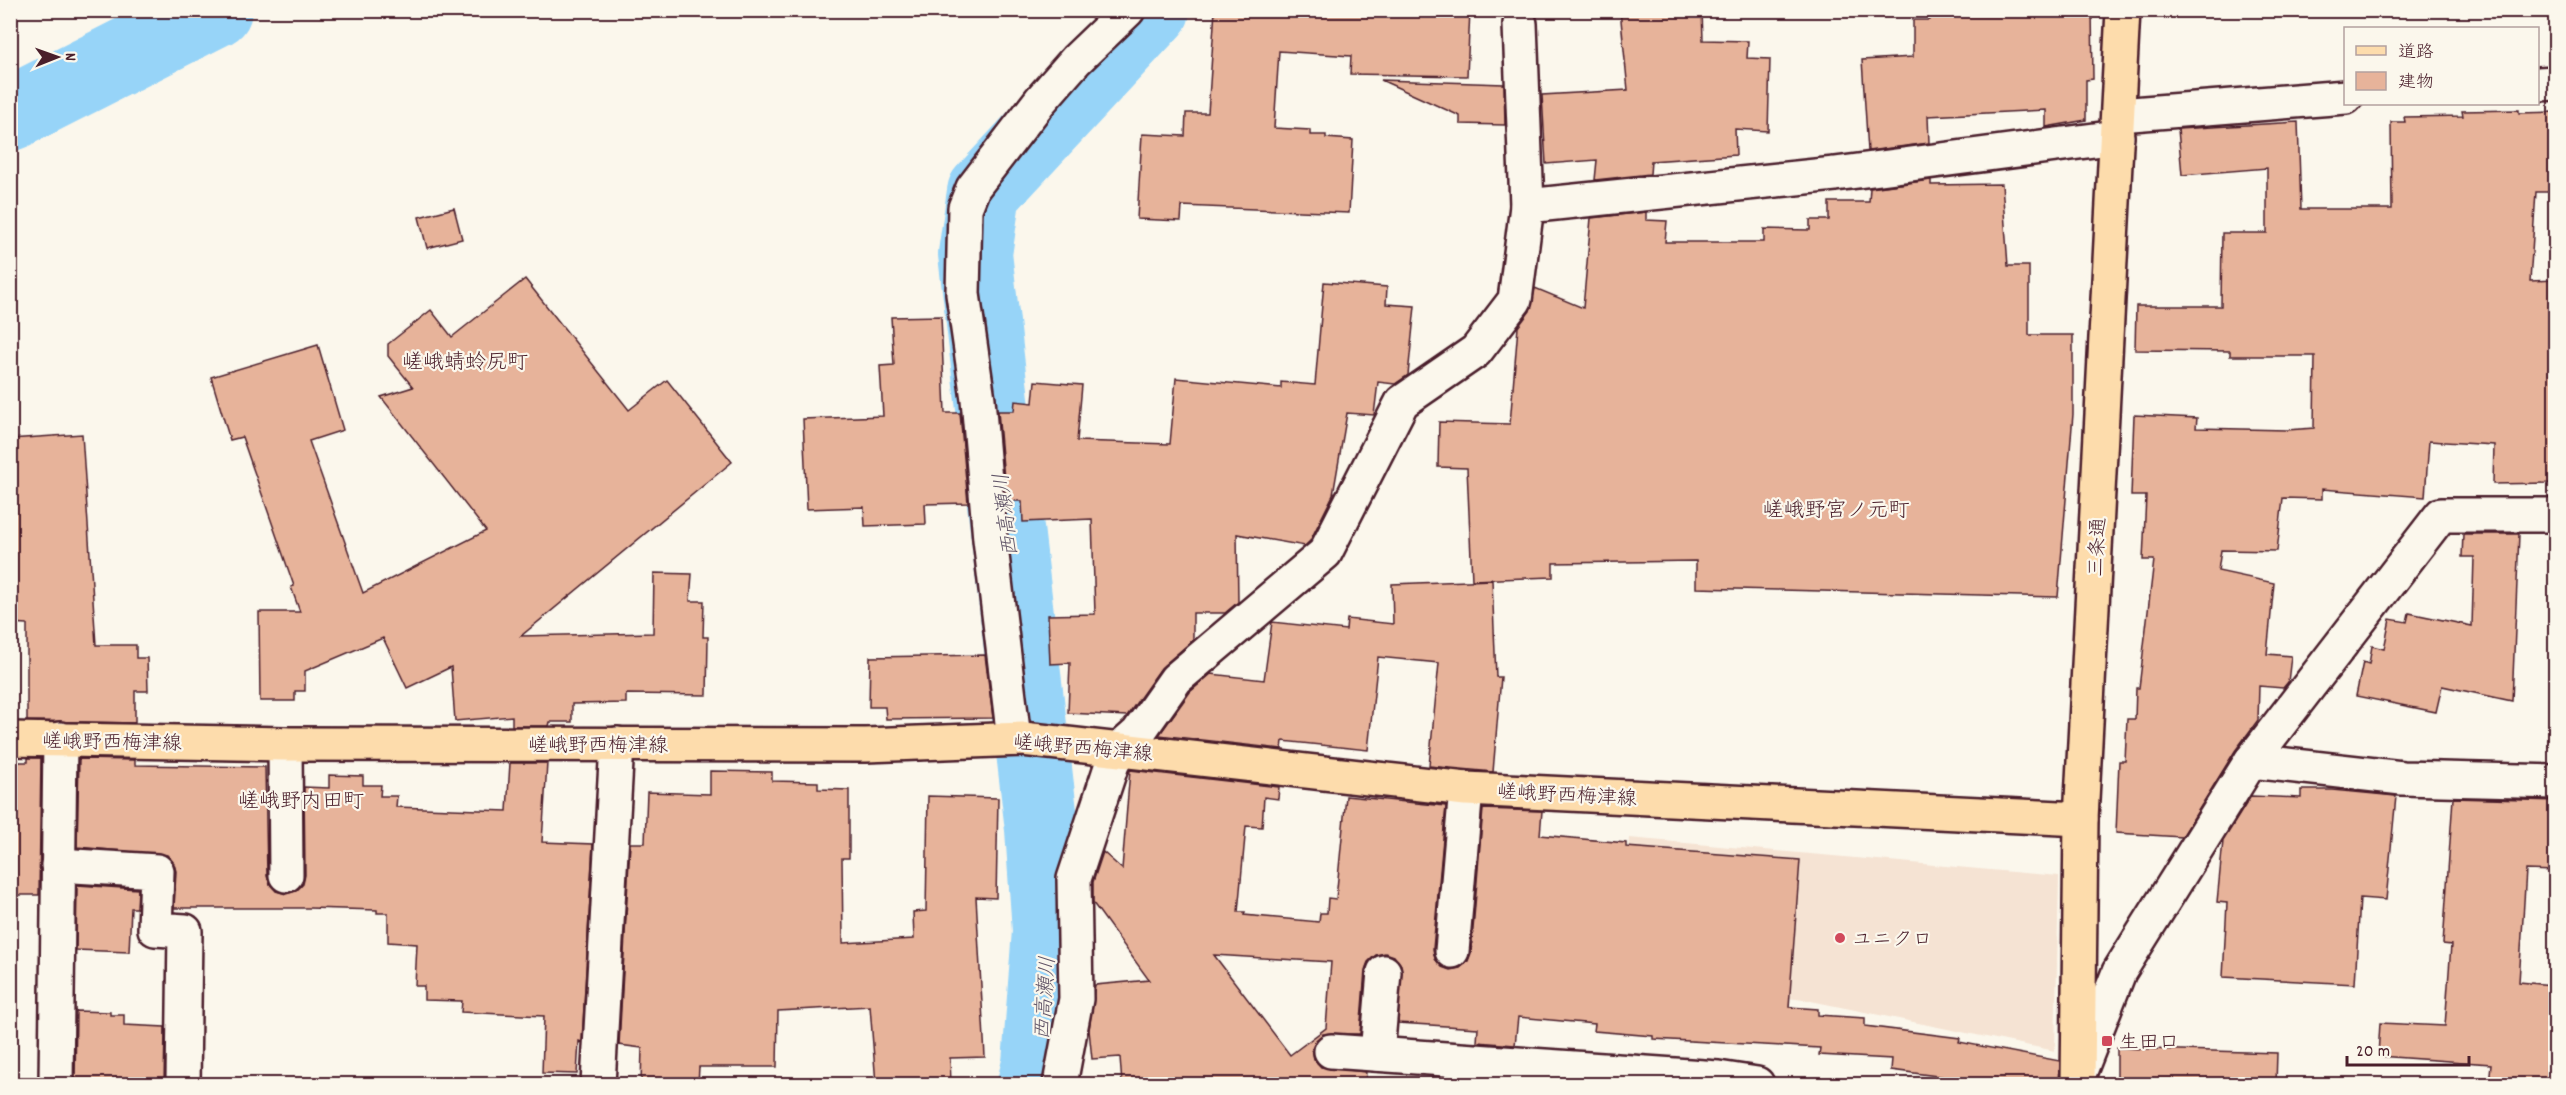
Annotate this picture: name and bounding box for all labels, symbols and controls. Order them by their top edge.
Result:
north arrow [27,27,87,87]
legend [2344,27,2539,105]
text: 道路 [2398,41,2434,66]
text: N [58,53,81,61]
text: 建物 [2398,71,2434,96]
district label: 嵯峨蜻蛉尻町 [402,349,528,379]
water label: 西高瀬川 [988,471,1028,558]
district label: 嵯峨野宮ノ元町 [1763,497,1910,527]
street label: 三条通 [2083,516,2115,578]
street label: 嵯峨野西梅津線 [42,729,182,759]
street label: 嵯峨野西梅津線 [1012,730,1154,770]
street label: 嵯峨野西梅津線 [528,733,668,761]
street label: 嵯峨野西梅津線 [1496,779,1637,815]
district label: 嵯峨野内田町 [238,788,364,818]
place label: ユニクロ [1852,927,1932,955]
marker: ユニクロ [1833,931,1847,945]
water label: 西高瀬川 [1029,955,1065,1041]
scale bar [2347,1029,2468,1067]
place label: 生田口 [2119,1030,2179,1058]
marker: 生田口 [2100,1034,2114,1048]
text: 20 m [2356,1040,2390,1065]

